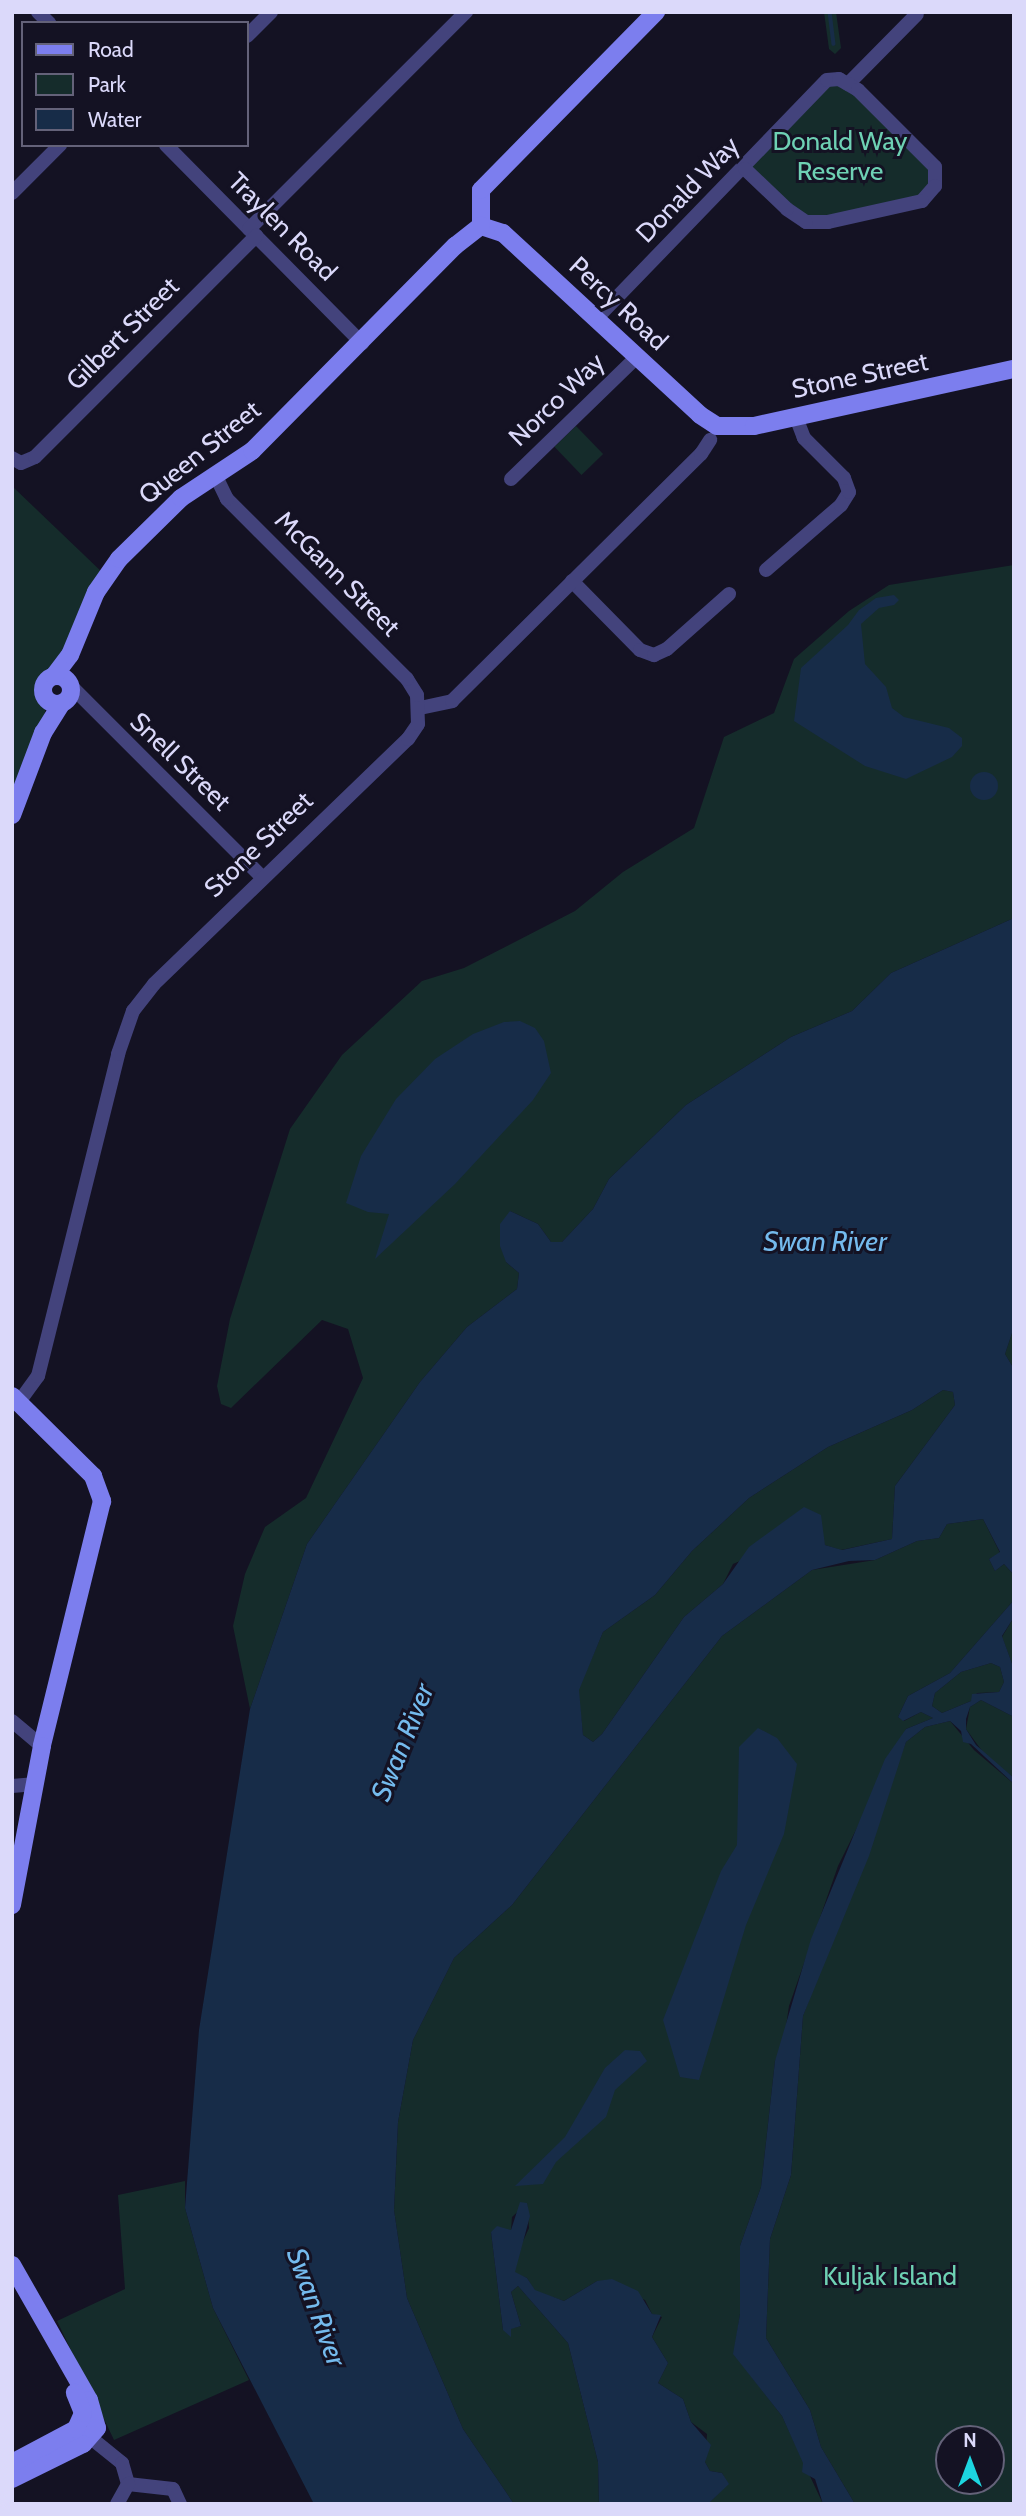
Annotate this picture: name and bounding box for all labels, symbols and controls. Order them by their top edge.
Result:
legend [21,21,248,147]
text: Road [88,37,134,62]
text: Park [88,72,126,97]
text: Water [88,107,141,132]
park label: Donald Way Reserve [773,126,907,188]
street label: Donald Way [630,131,746,249]
street label: Traylen Road [221,166,343,288]
street label: Percy Road [562,251,674,357]
street label: Gilbert Street [60,271,186,397]
street label: Stone Street [789,346,931,406]
street label: Norco Way [503,347,611,453]
street label: Queen Street [133,395,267,511]
street label: McGann Street [268,505,406,643]
street label: Snell Street [123,706,237,818]
street label: Stone Street [198,786,320,904]
water label: Swan River [763,1224,887,1258]
water label: Swan River [363,1678,441,1806]
water label: Swan River [280,2243,354,2371]
park label: Kuljak Island [823,2261,957,2293]
north arrow [935,2425,1005,2495]
text: N [963,2429,977,2452]

